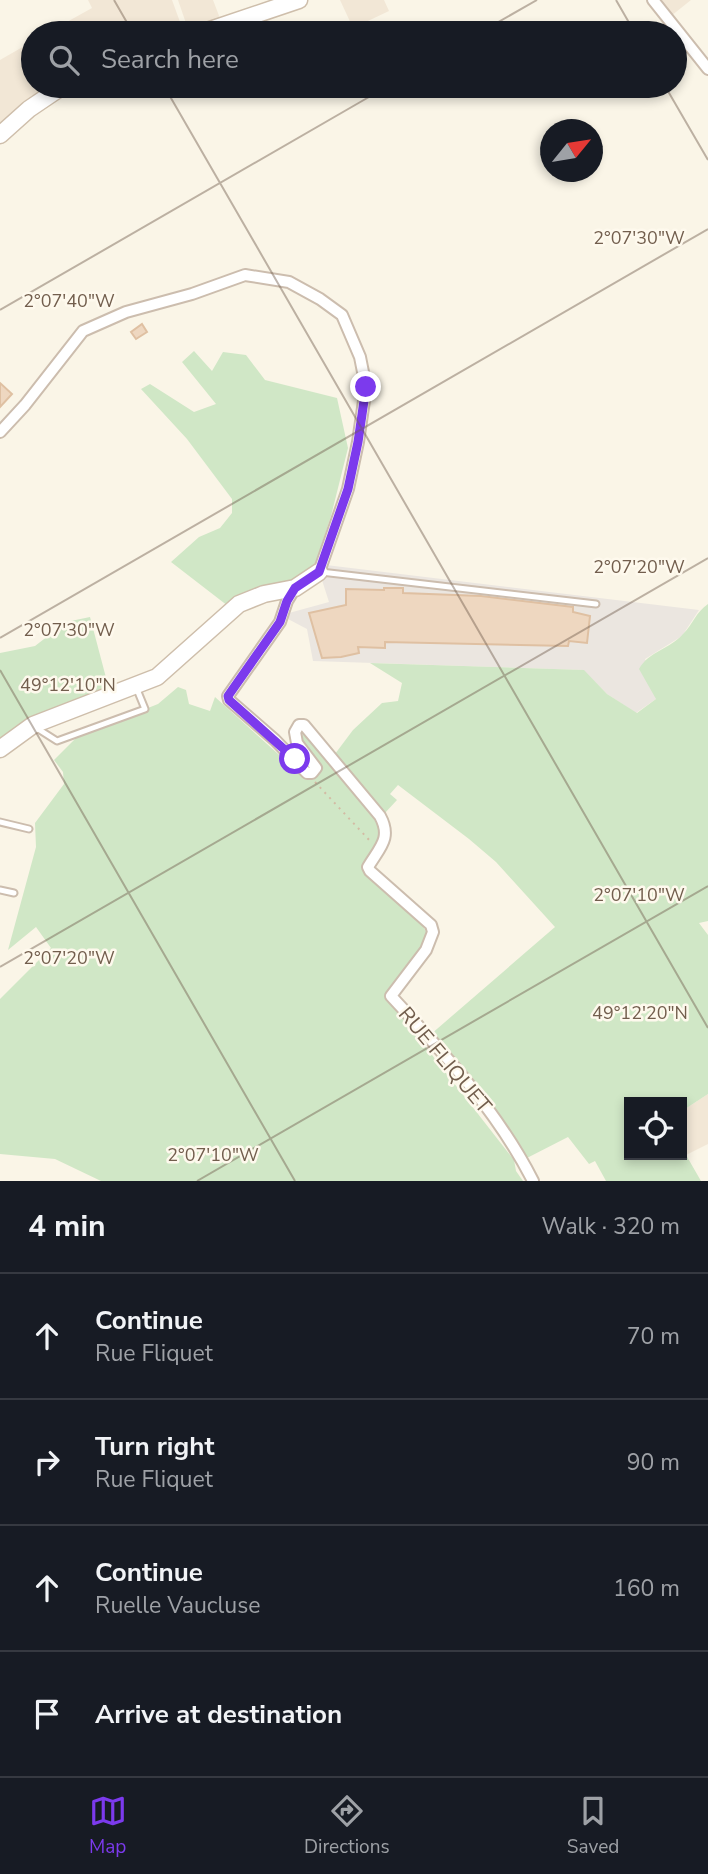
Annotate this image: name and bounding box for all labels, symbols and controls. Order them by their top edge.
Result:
search box [21,21,687,98]
icon: search [45,41,83,79]
text: Search here [101,42,239,77]
north arrow [540,119,603,182]
text: 2°07'30"W [593,226,685,250]
text: 2°07'40"W [23,289,115,313]
route end [350,371,381,402]
text: 2°07'20"W [593,555,685,579]
text: 2°07'30"W [23,618,115,642]
text: 49°12'10"N [20,673,116,697]
route start [279,743,310,774]
text: 2°07'10"W [593,883,685,907]
text: 2°07'20"W [23,946,115,970]
street label: RUE FLIQUET [392,1001,498,1120]
text: 49°12'20"N [592,1001,688,1025]
map controls [624,1097,687,1160]
button: locate [624,1097,687,1160]
text: 2°07'10"W [167,1143,259,1167]
text: 4 min [28,1206,106,1247]
text: Walk · 320 m [541,1211,680,1242]
text: Continue [95,1303,203,1338]
icon: ahead [28,1317,66,1355]
text: 70 m [627,1321,680,1352]
text: Rue Fliquet [95,1338,213,1369]
text: Turn right [95,1429,214,1464]
icon: right [28,1443,66,1481]
text: 90 m [627,1447,680,1478]
text: Rue Fliquet [95,1464,213,1495]
text: Continue [95,1555,203,1590]
icon: ahead [28,1569,66,1607]
text: 160 m [613,1573,680,1604]
text: Ruelle Vaucluse [95,1590,260,1621]
icon: arrive [28,1695,66,1733]
text: Arrive at destination [95,1697,342,1732]
tab: Map [89,1792,127,1860]
tab: Directions [304,1792,390,1860]
tab: Saved [567,1792,619,1860]

